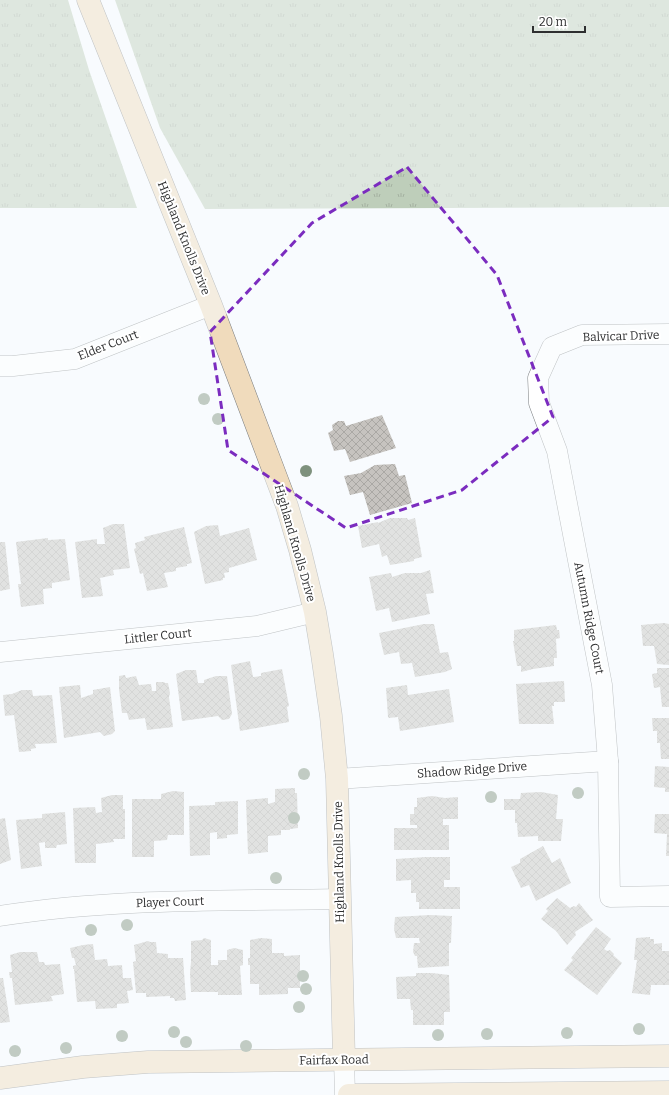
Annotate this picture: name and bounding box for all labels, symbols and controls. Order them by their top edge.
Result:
scale bar [533,8,585,34]
text: 20 m [539,15,568,29]
street label: Highland Knolls Drive [155,179,213,297]
street label: Elder Court [76,327,141,363]
street label: Balvicar Drive [582,328,660,344]
street label: Highland Knolls Drive [272,483,318,603]
street label: Autumn Ridge Court [571,561,607,676]
street label: Littler Court [124,625,193,647]
street label: Shadow Ridge Drive [416,759,528,781]
street label: Highland Knolls Drive [331,801,347,923]
street label: Player Court [136,894,205,910]
street label: Fairfax Road [299,1052,369,1068]

